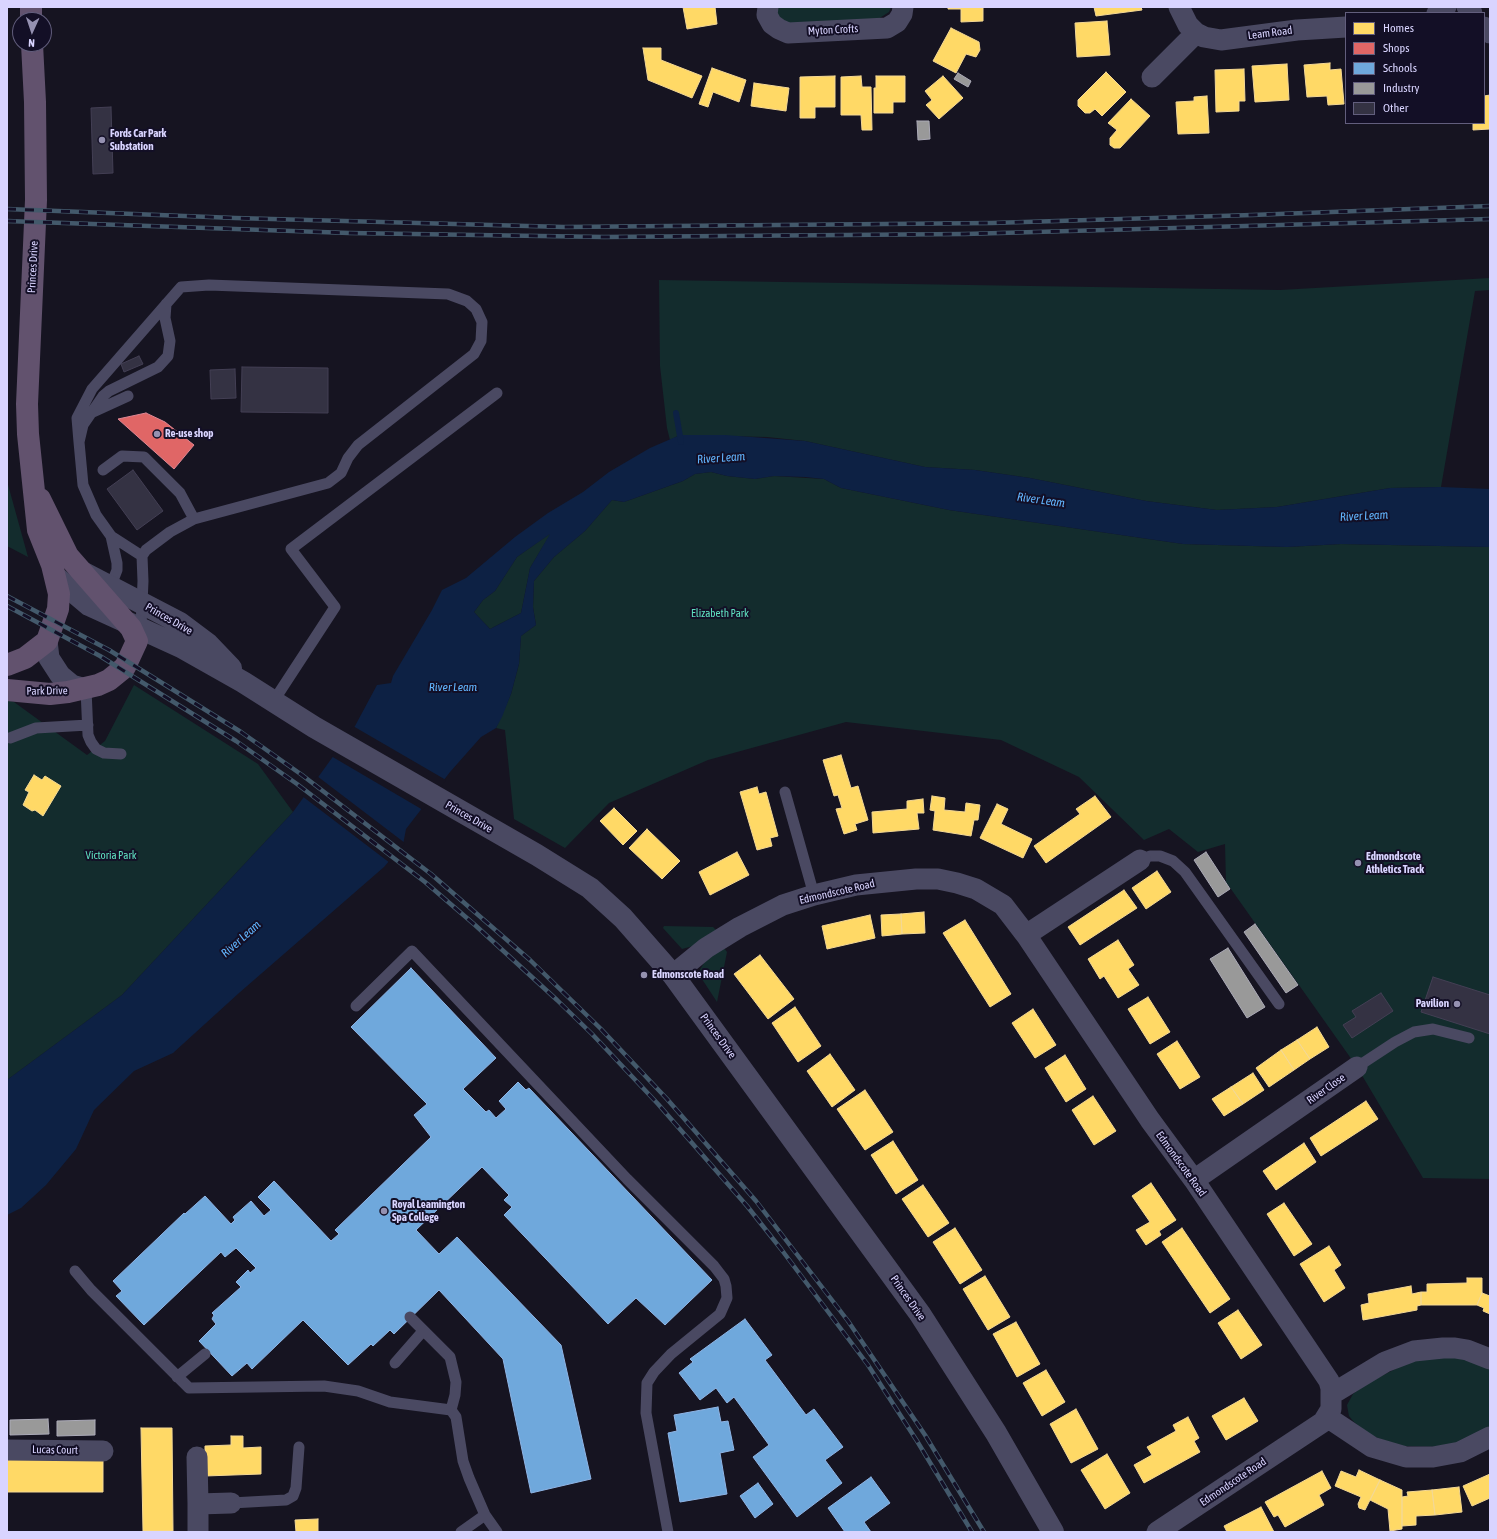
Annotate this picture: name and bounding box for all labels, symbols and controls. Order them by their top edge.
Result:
north arrow [12,12,52,52]
legend [1345,12,1485,124]
text: Homes [1383,21,1414,35]
street label: Myton Crofts [807,22,859,38]
street label: Leam Road [1247,24,1293,42]
text: N [28,37,35,49]
text: Shops [1383,41,1409,55]
text: Schools [1383,61,1417,75]
text: Industry [1383,81,1420,95]
text: Other [1383,101,1408,115]
place label: Fords Car Park Substation [110,127,166,153]
marker: Fords Car Park Substation [97,135,107,145]
street label: Princes Drive [25,241,41,293]
place label: Re-use shop [165,427,214,441]
marker: Re-use shop [152,429,162,439]
water label: River Leam [696,449,746,467]
water label: River Leam [1016,490,1066,510]
water label: River Leam [1340,508,1388,524]
street label: Princes Drive [143,600,195,638]
park label: Elizabeth Park [691,607,749,621]
water label: River Leam [429,680,477,694]
street label: Park Drive [26,684,68,698]
street label: Princes Drive [443,798,495,836]
park label: Victoria Park [86,849,136,863]
place label: Edmondscote Athletics Track [1366,850,1424,876]
marker: Edmondscote Athletics Track [1353,858,1363,868]
street label: Edmondscote Road [798,877,876,907]
water label: River Leam [218,917,264,961]
place label: Edmonscote Road [652,968,724,982]
marker: Edmonscote Road [639,970,649,980]
place label: Pavilion [1416,997,1449,1011]
marker: Pavilion [1452,999,1462,1009]
street label: Princes Drive [697,1011,739,1061]
street label: River Close [1304,1071,1348,1107]
street label: Edmondscote Road [1153,1129,1209,1199]
place label: Royal Leamington Spa College [392,1198,465,1224]
marker: Royal Leamington Spa College [379,1206,389,1216]
street label: Princes Drive [888,1273,928,1323]
street label: Lucas Court [32,1443,78,1457]
street label: Edmondscote Road [1197,1455,1269,1509]

